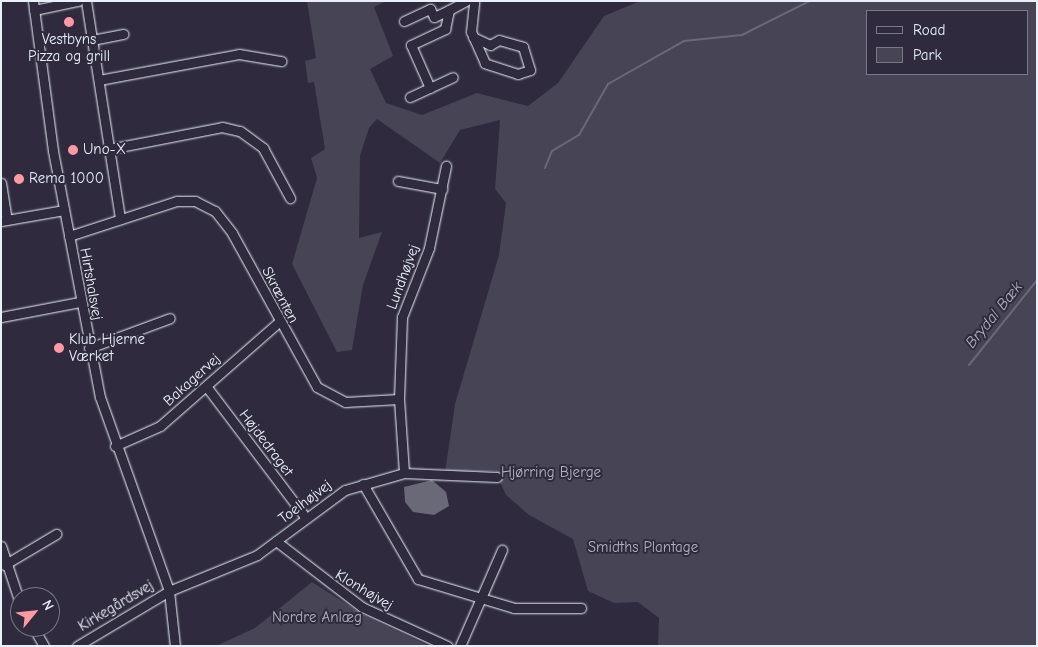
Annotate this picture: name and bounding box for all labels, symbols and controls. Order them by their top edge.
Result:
legend [866,10,1028,75]
marker: Vestbyns Pizza og grill [63,16,75,28]
text: Road [913,21,945,39]
place label: Vestbyns Pizza og grill [28,30,110,65]
text: Park [913,46,942,64]
place label: Uno-X [83,141,126,159]
marker: Uno-X [67,144,79,156]
place label: Rema 1000 [29,170,104,188]
marker: Rema 1000 [13,173,25,185]
street label: Lundhøjvej [383,242,423,312]
street label: Hirtshalsvej [76,246,106,322]
street label: Skrænten [258,264,302,326]
water label: Brydal Bæk [961,278,1027,352]
place label: Klub Hjerne Værket [69,330,145,365]
marker: Klub Hjerne Værket [53,342,65,354]
street label: Bakagervej [160,350,224,410]
street label: Højdedraget [235,406,297,480]
park label: Hjørring Bjerge [501,464,601,482]
street label: Toelhøjvej [275,476,335,528]
park label: Smidths Plantage [588,539,698,557]
street label: Klonhøjvej [332,566,396,614]
street label: Kirkegårdsvej [75,576,157,636]
north arrow [10,587,60,637]
text: N [38,597,57,613]
park label: Nordre Anlæg [272,609,362,627]

